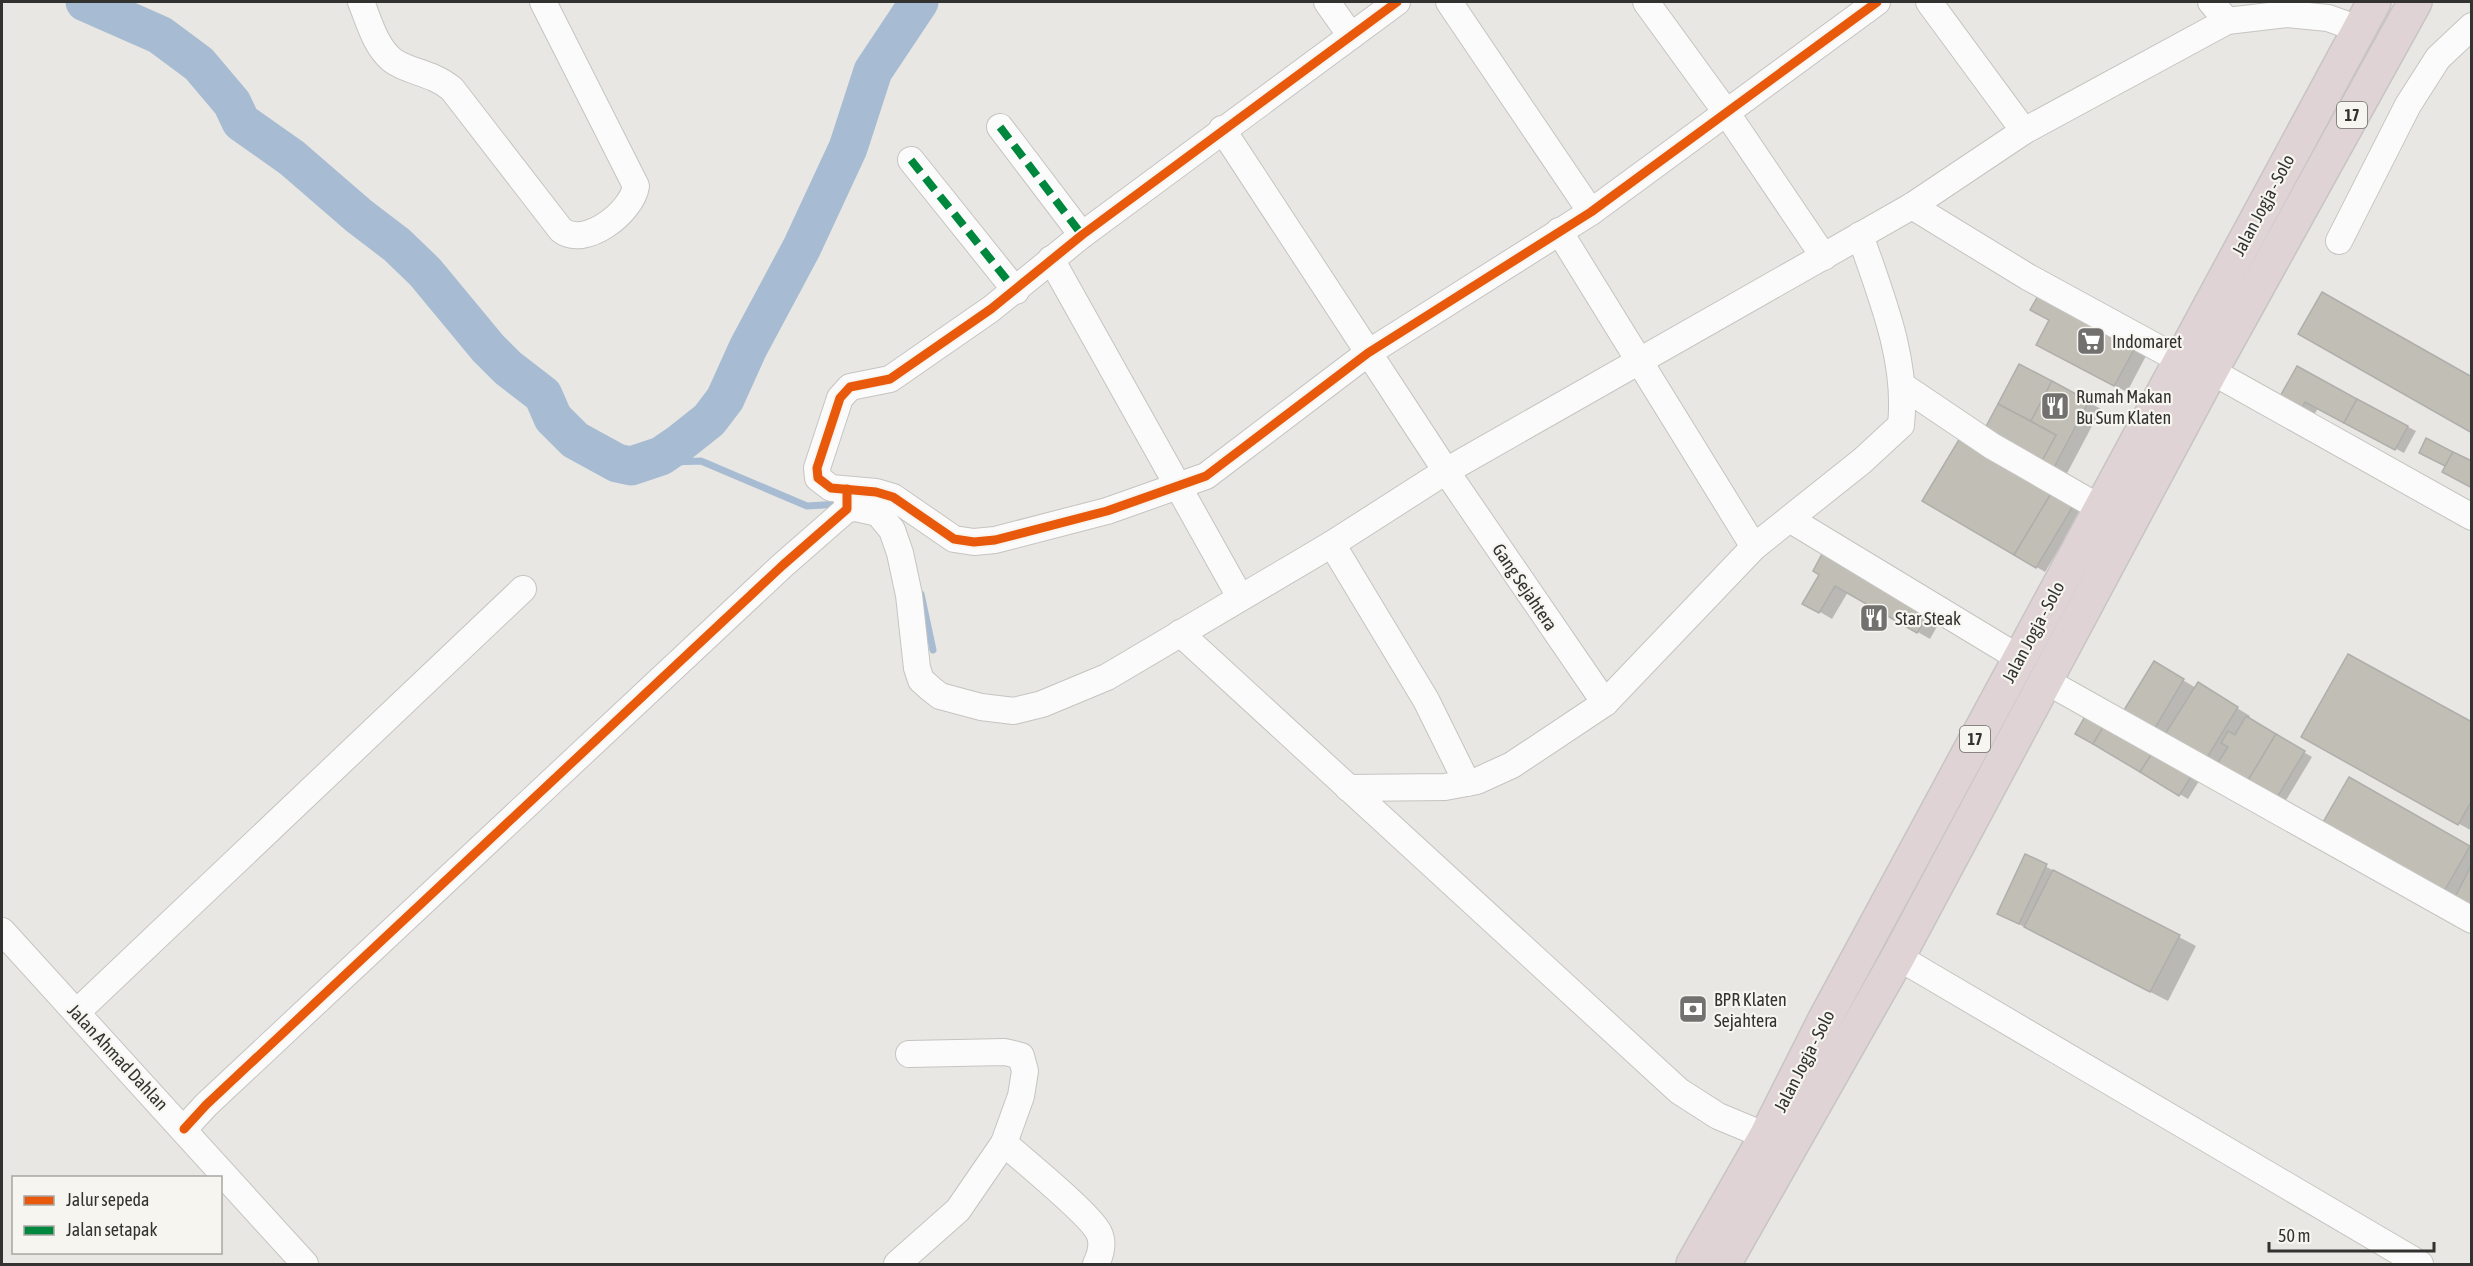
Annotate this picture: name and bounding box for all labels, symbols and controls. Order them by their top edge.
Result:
road number: 17 [2337,102,2367,128]
street label: Jalan Jogja - Solo [2228,151,2298,259]
supermarket icon: Indomaret [2075,325,2107,357]
place label: Indomaret [2112,331,2182,352]
place label: Rumah Makan Bu Sum Klaten [2076,386,2172,428]
restaurant icon: Rumah Makan Bu Sum Klaten [2039,390,2071,422]
street label: Gang Sejahtera [1488,540,1562,634]
street label: Jalan Jogja - Solo [1998,578,2068,686]
restaurant icon: Star Steak [1858,602,1890,634]
place label: Star Steak [1895,608,1961,629]
road number: 17 [1960,726,1990,752]
place label: BPR Klaten Sejahtera [1714,989,1787,1031]
bank icon: BPR Klaten Sejahtera [1677,993,1709,1025]
street label: Jalan Ahmad Dahlan [63,1000,173,1114]
street label: Jalan Jogja - Solo [1769,1007,1839,1115]
legend [12,1176,222,1254]
text: Jalur sepeda [66,1189,149,1210]
scale bar [2269,1215,2434,1253]
text: Jalan setapak [66,1219,157,1240]
text: 50 m [2278,1225,2310,1246]

